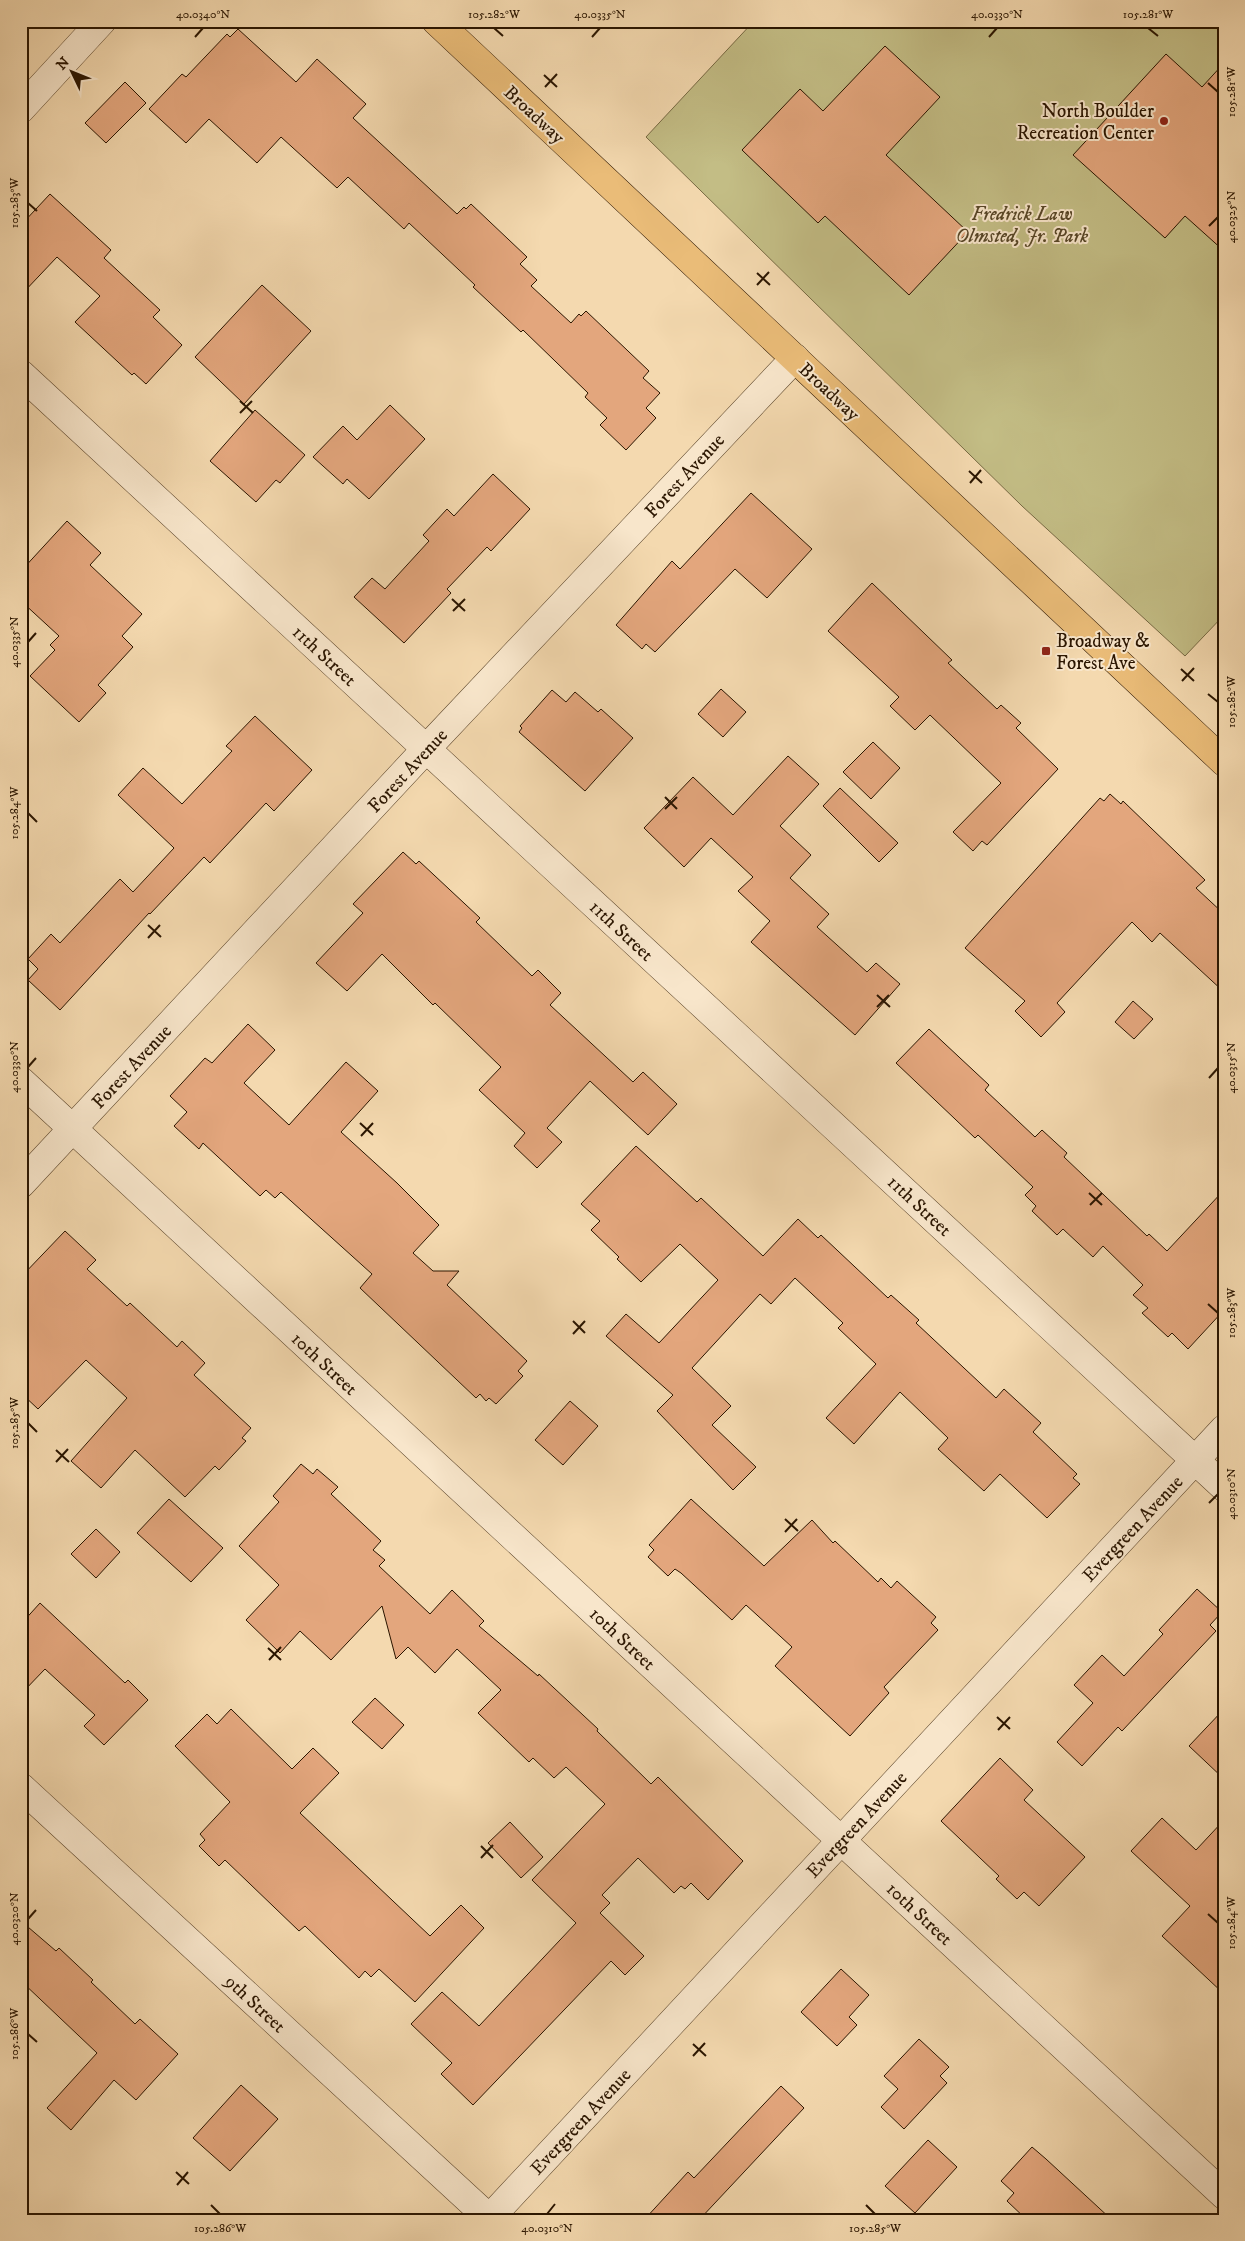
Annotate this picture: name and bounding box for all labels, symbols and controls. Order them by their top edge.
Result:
text: 40.0340°N [176,7,230,22]
text: 105.282°W [468,7,521,22]
text: 40.0335°N [574,7,626,22]
text: 40.0330°N [971,7,1023,22]
text: 105.281°W [1123,7,1174,22]
north arrow [48,48,98,98]
text: N [53,53,74,74]
text: 105.281°W [1224,66,1239,117]
street label: Broadway [499,81,570,150]
place label: North Boulder Recreation Center [1017,100,1154,145]
marker: North Boulder Recreation Center [1158,115,1170,127]
text: 105.283°W [7,177,22,228]
text: 40.0325°N [1224,191,1239,243]
park label: Fredrick Law Olmsted, Jr. Park [956,203,1088,248]
street label: Broadway [794,358,865,427]
street label: Forest Avenue [640,429,730,523]
text: 40.0335°N [7,616,22,668]
street label: 11th Street [287,621,361,691]
place label: Broadway & Forest Ave [1056,630,1150,675]
marker: Broadway & Forest Ave [1040,645,1052,657]
text: 105.282°W [1224,675,1239,728]
street label: Forest Avenue [363,724,453,818]
text: 105.284°W [7,786,22,839]
street label: 11th Street [584,896,658,966]
street label: Forest Avenue [87,1020,177,1114]
text: 40.0330°N [7,1041,22,1093]
text: 40.0315°N [1224,1042,1239,1094]
street label: 11th Street [882,1171,956,1241]
text: 105.283°W [1224,1287,1239,1338]
street label: 10th Street [286,1328,362,1401]
text: 105.285°W [7,1396,22,1449]
text: 40.0310°N [1224,1468,1239,1520]
street label: Evergreen Avenue [1078,1471,1188,1587]
street label: 10th Street [584,1603,660,1676]
street label: Evergreen Avenue [802,1767,912,1883]
street label: 10th Street [881,1878,957,1951]
text: 40.0320°N [7,1892,22,1946]
text: 105.284°W [1224,1896,1239,1949]
street label: 9th Street [219,1970,290,2038]
text: 105.286°W [7,2007,22,2060]
street label: Evergreen Avenue [526,2064,636,2180]
text: 105.286°W [194,2221,247,2236]
text: 40.0310°N [521,2221,573,2236]
text: 105.285°W [849,2221,902,2236]

